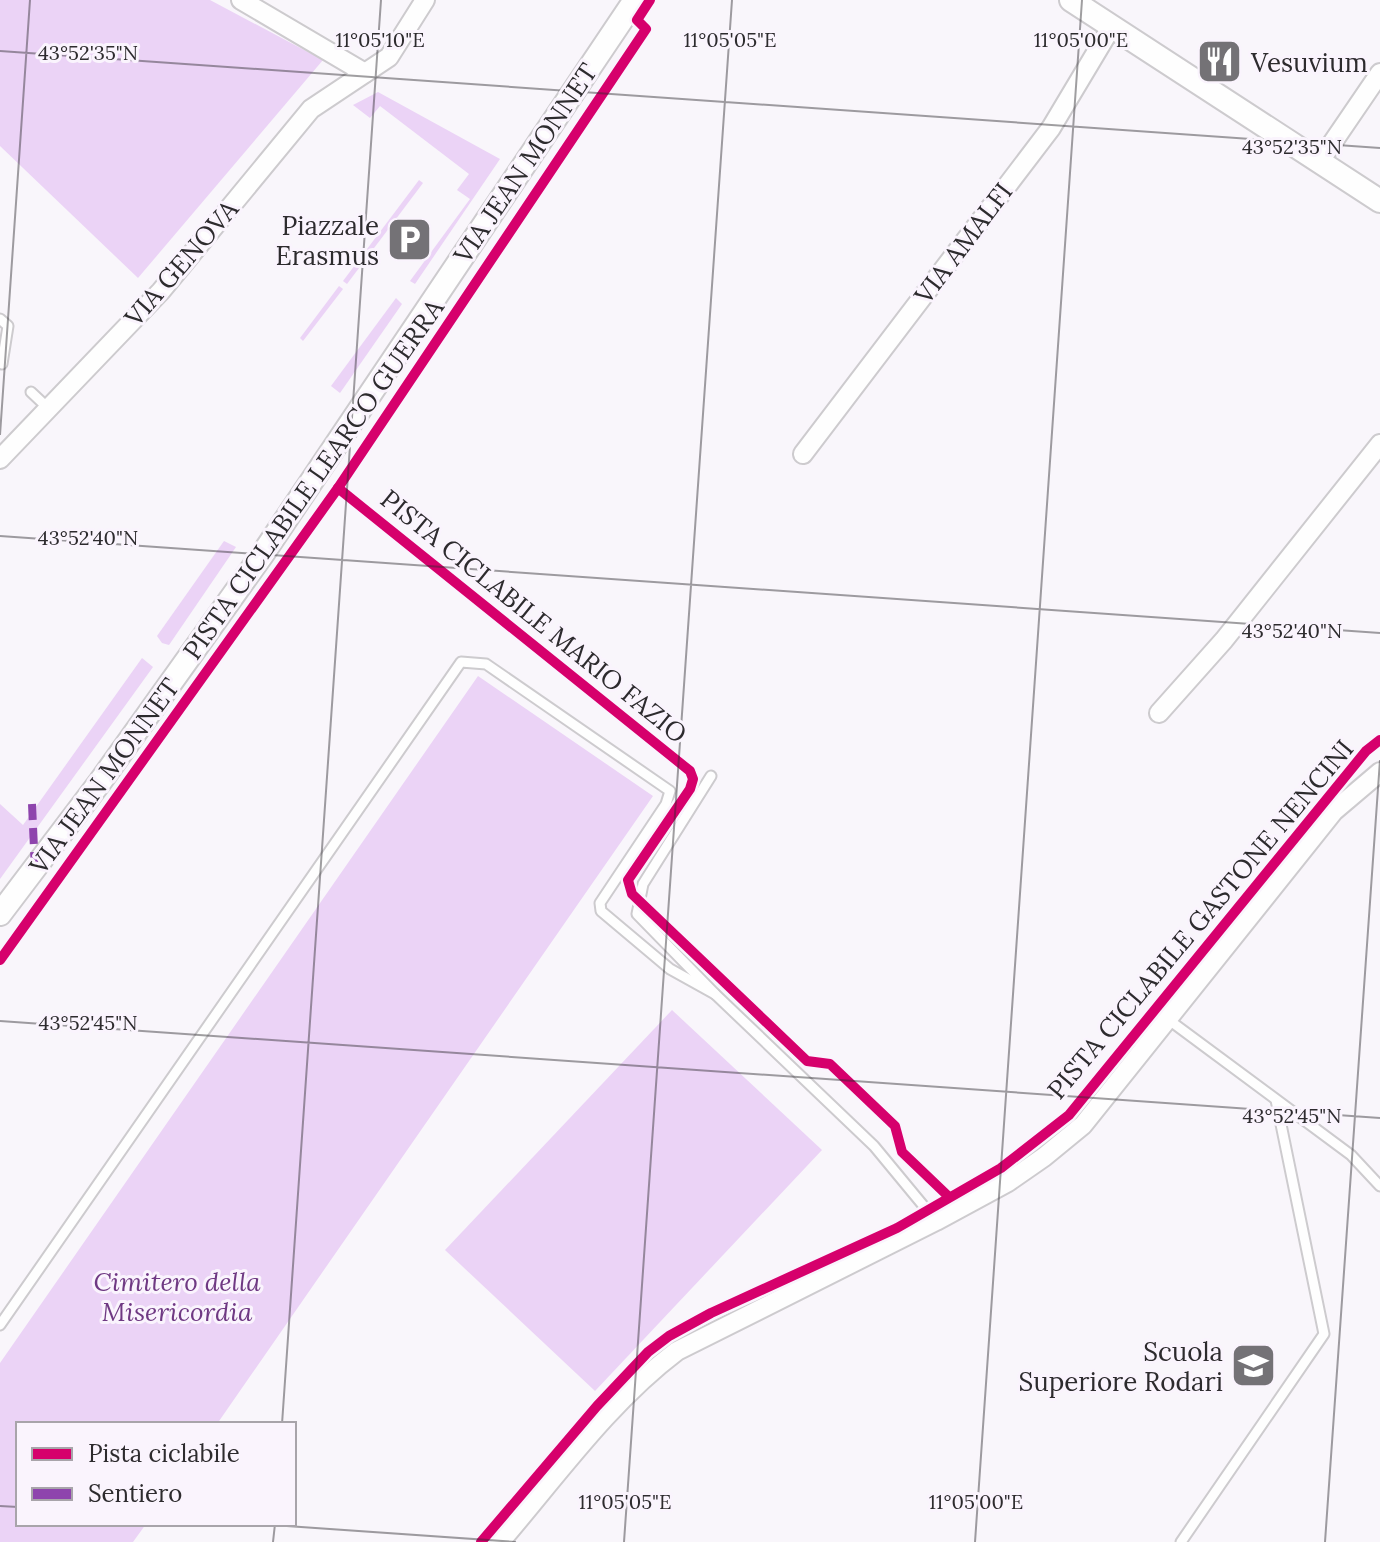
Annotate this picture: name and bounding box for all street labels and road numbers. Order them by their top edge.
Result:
street label: VIA JEAN MONNET [445,56,604,270]
street label: VIA AMALFI [906,176,1019,311]
street label: VIA GENOVA [116,192,245,334]
street label: PISTA CICLABILE LEARCO GUERRA [175,292,451,666]
street label: PISTA CICLABILE MARIO FAZIO [374,482,694,750]
street label: VIA JEAN MONNET [21,671,186,881]
street label: PISTA CICLABILE GASTONE NENCINI [1040,733,1360,1105]

